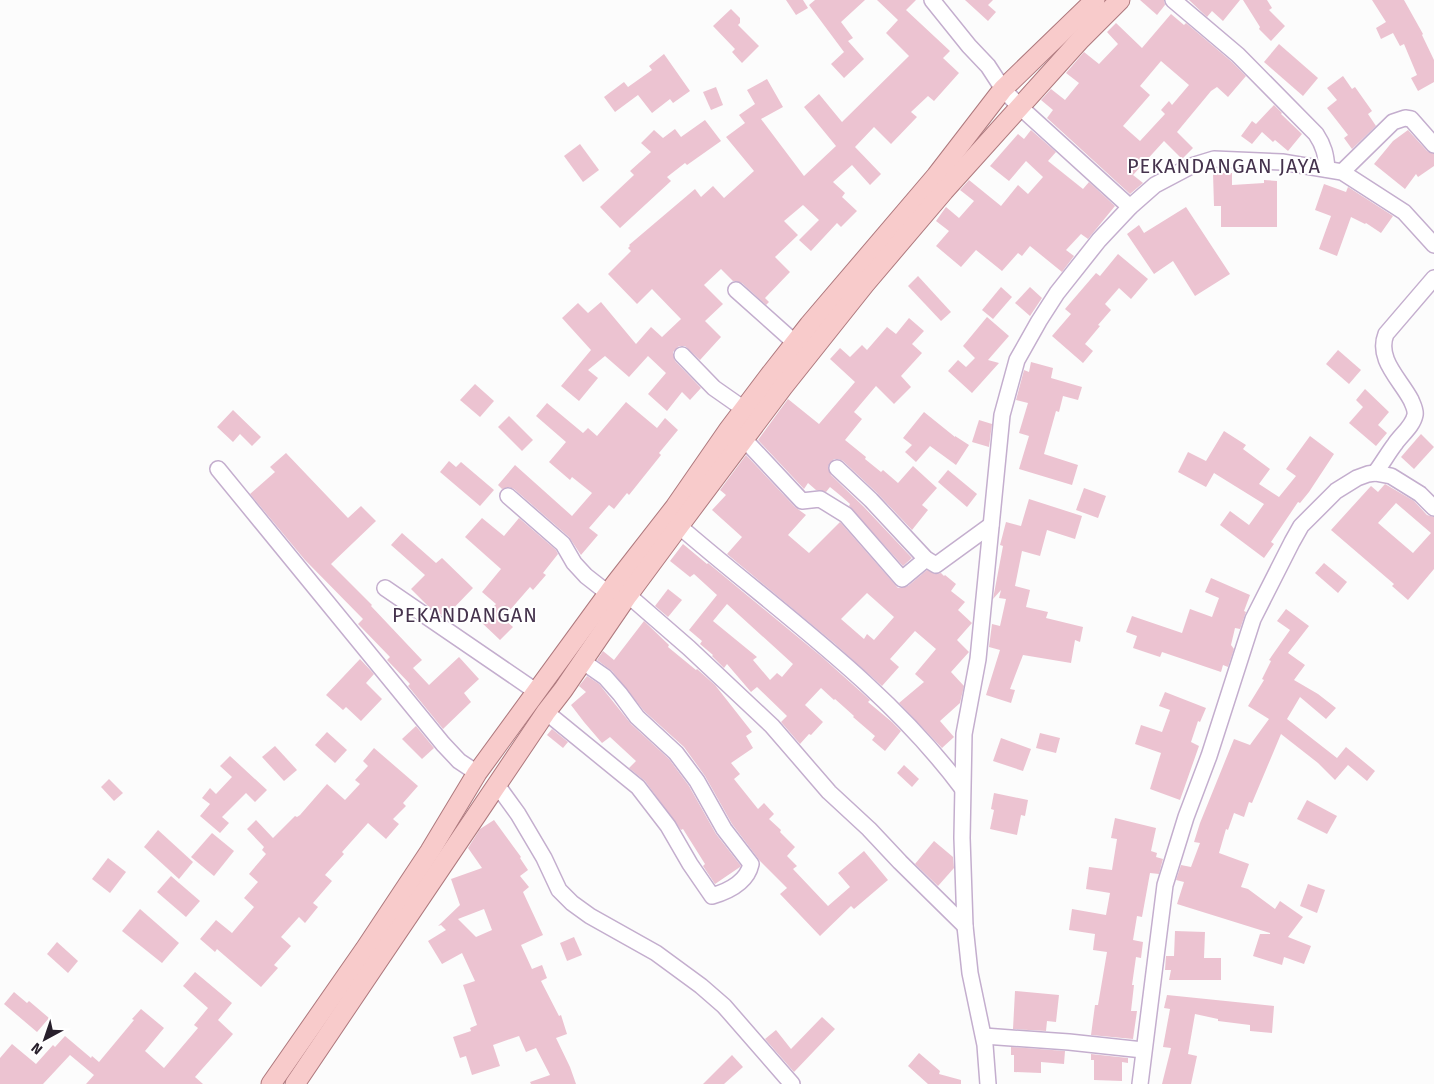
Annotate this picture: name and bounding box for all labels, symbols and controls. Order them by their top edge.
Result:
district label: PEKANDANGAN JAYA [1127,154,1321,178]
district label: PEKANDANGAN [392,603,538,627]
north arrow [20,1014,70,1064]
text: N [28,1039,46,1058]

